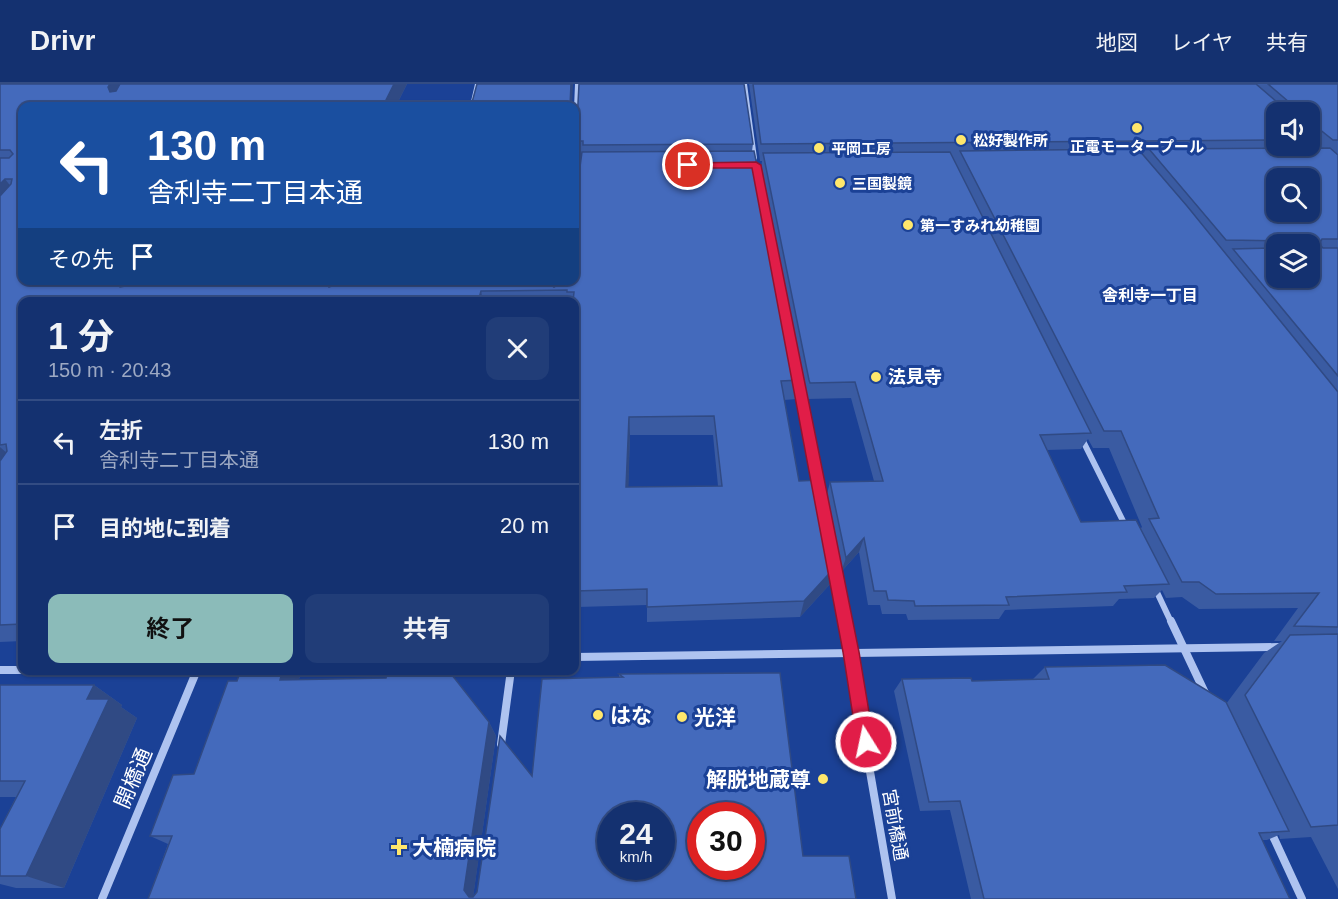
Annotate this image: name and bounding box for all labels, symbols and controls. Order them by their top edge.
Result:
text: Drivr [30,25,95,56]
text: 地図 [1096,31,1138,54]
text: レイヤ [1171,31,1233,54]
text: 共有 [1266,31,1308,54]
map controls [1266,102,1320,288]
button: sound [1266,102,1320,156]
marker: 正電モータープール [1130,121,1144,135]
text: 130 m [147,122,266,169]
icon: left [48,126,126,204]
place label: 松好製作所 [973,132,1048,149]
marker: 松好製作所 [954,133,968,147]
place label: 正電モータープール [1070,138,1204,155]
pin [662,139,713,190]
place label: 平岡工房 [831,140,891,157]
marker: 平岡工房 [812,141,826,155]
icon: arrive [671,148,704,181]
button: search [1266,168,1320,222]
place label: 三国製鏡 [852,175,912,192]
marker: 三国製鏡 [833,176,847,190]
text: 舎利寺二丁目本通 [147,178,363,208]
place label: 第一すみれ幼稚園 [920,217,1040,234]
marker: 第一すみれ幼稚園 [901,218,915,232]
button: layers [1266,234,1320,288]
icon: arrive [126,240,159,273]
text: その先 [48,247,114,272]
district label: 舎利寺一丁目 [1102,287,1198,304]
text: 1 分 [48,316,114,357]
button: close [486,317,549,380]
text: 150 m · 20:43 [48,359,171,381]
place label: 法見寺 [888,367,942,387]
marker: 法見寺 [869,370,883,384]
text: 左折 [99,418,143,443]
icon: left [48,426,81,459]
text: 130 m [488,429,549,454]
text: 舎利寺二丁目本通 [99,449,259,471]
icon: arrive [48,510,81,543]
text: 20 m [500,513,549,538]
text: 目的地に到着 [99,516,231,541]
button: 終了 [48,594,293,663]
button: 共有 [305,594,549,663]
place label: はな [610,704,652,727]
place label: 光洋 [694,706,736,729]
marker: はな [591,708,605,722]
marker: 光洋 [675,710,689,724]
position arrow [834,710,898,774]
street label: 開橋通 [110,745,156,811]
place label: 解脱地蔵尊 [706,768,811,791]
marker: 解脱地蔵尊 [816,772,830,786]
street label: 宮前橋通 [879,788,911,862]
speed limit sign: 30 [687,802,765,880]
text: 24 [619,817,653,850]
place label: 大楠病院 [412,836,496,859]
marker: 大楠病院 [390,838,408,856]
text: km/h [620,848,652,865]

